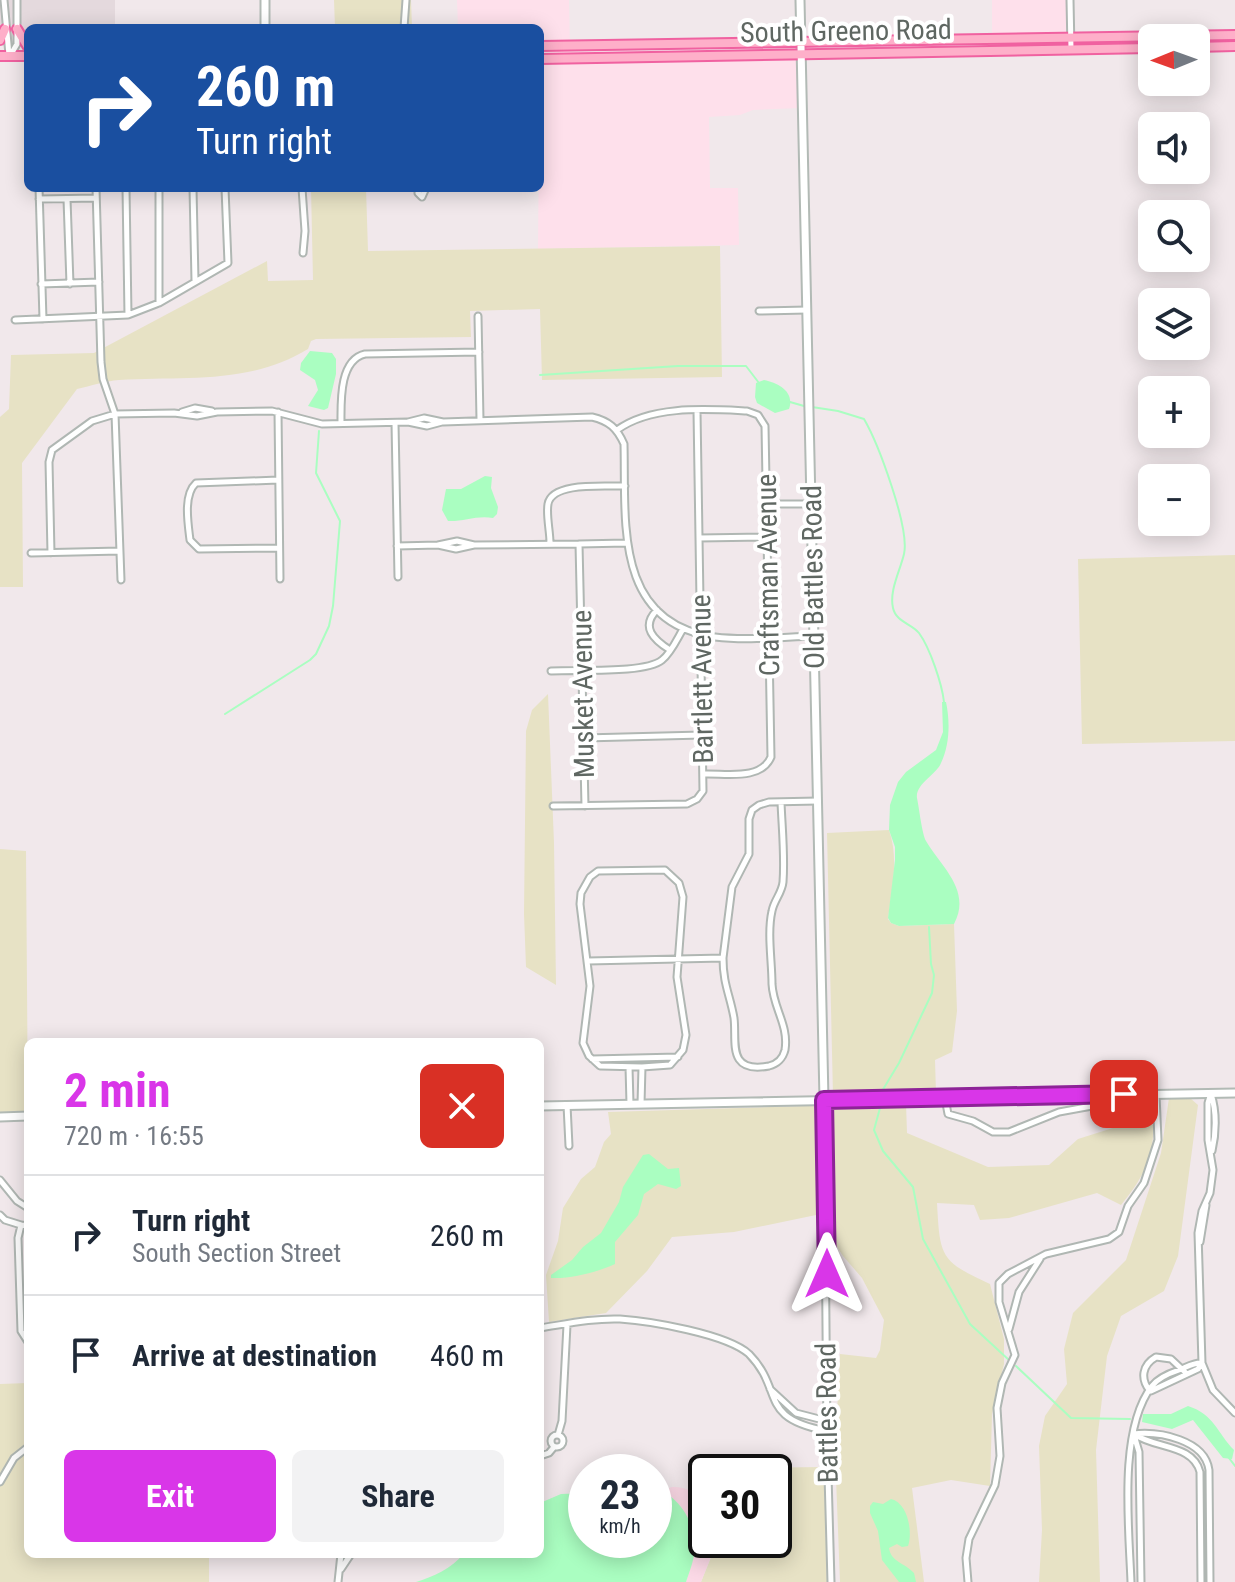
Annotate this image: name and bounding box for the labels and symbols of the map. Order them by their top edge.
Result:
street label: South Greeno Road [740,13,952,49]
north arrow [1138,24,1210,96]
street label: Craftsman Avenue [750,474,786,676]
street label: Old Battles Road [795,485,831,669]
street label: Bartlett Avenue [684,594,720,764]
street label: Musket Avenue [565,610,601,778]
pin [1090,1060,1158,1128]
position arrow [785,1232,869,1316]
street label: Battles Road [809,1343,845,1483]
speed limit sign: 30 [688,1454,792,1558]

